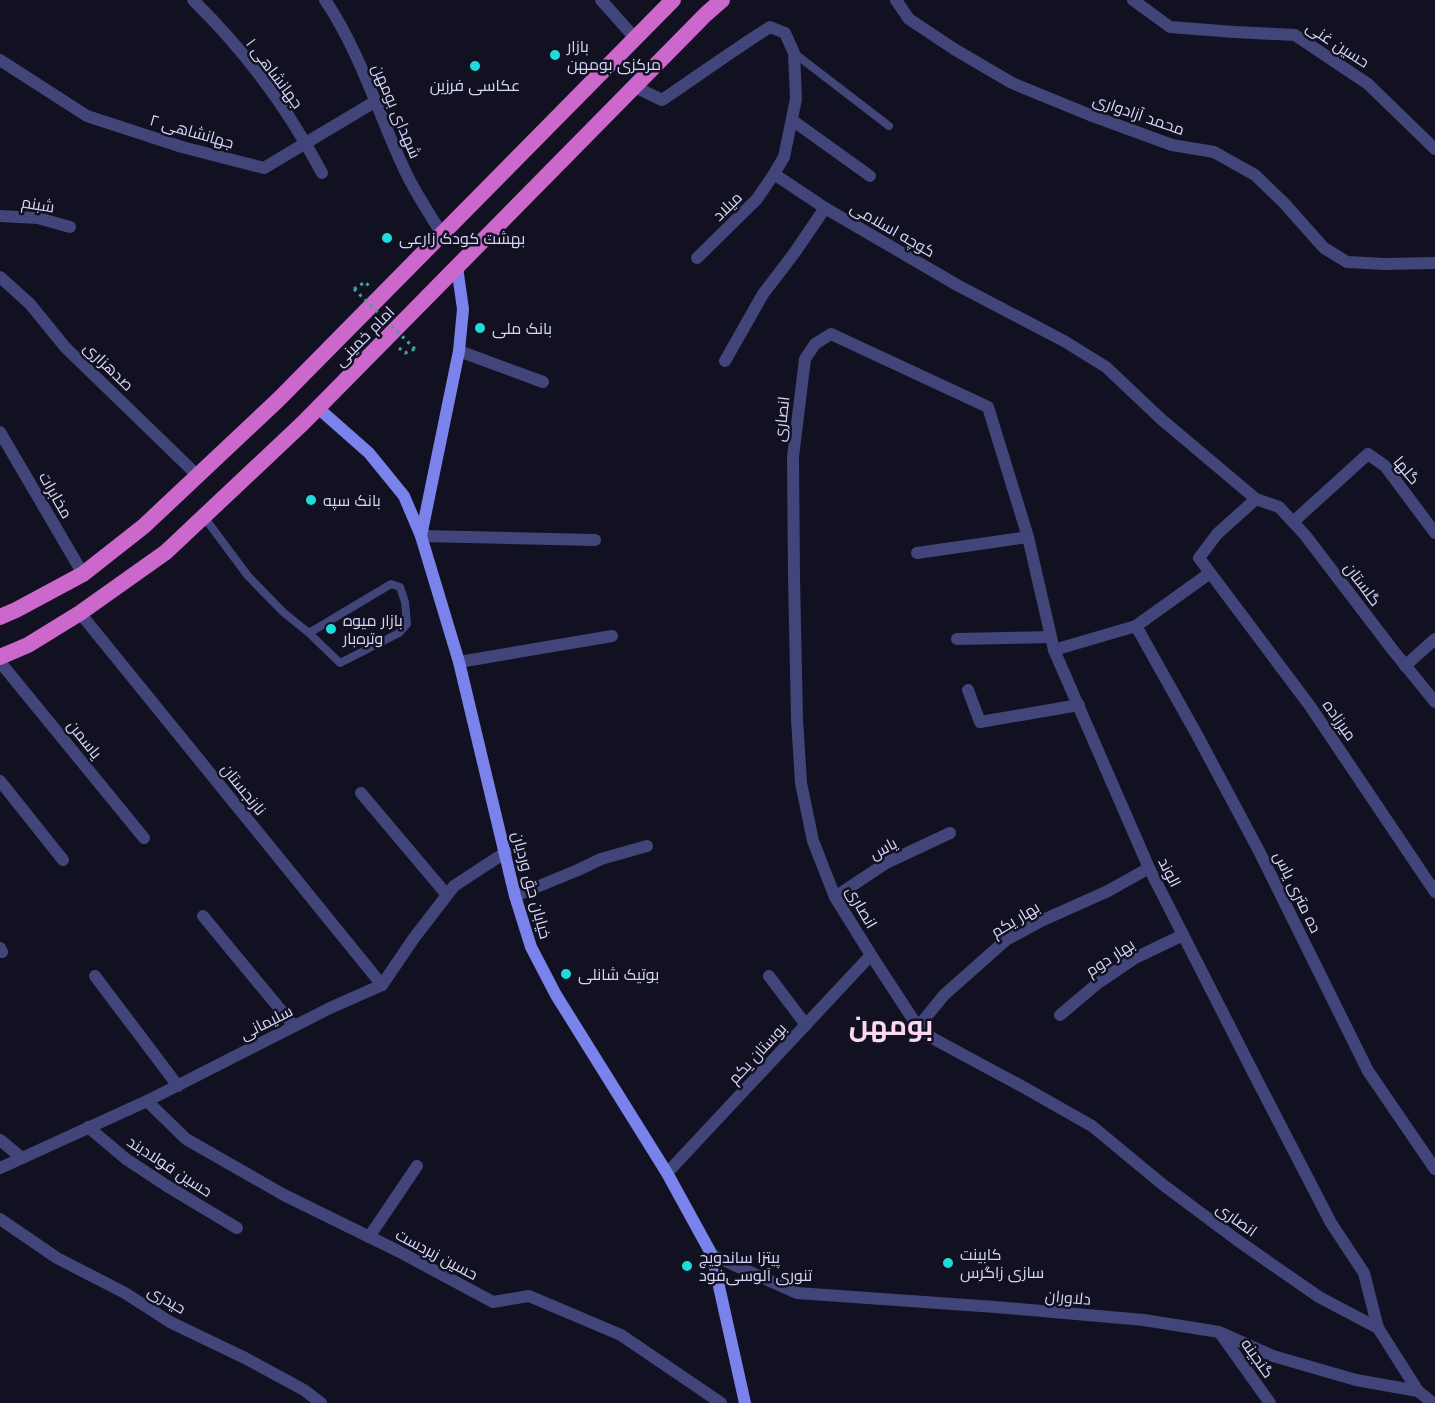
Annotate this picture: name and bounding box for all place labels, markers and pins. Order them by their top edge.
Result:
place label: بازار مرکزی بومهن [566,36,661,75]
marker: بازار مرکزی بومهن [548,48,562,62]
marker: عکاسی فرزین [468,59,482,73]
place label: عکاسی فرزین [430,75,520,96]
place label: بهشت کودک زارعی [399,228,525,249]
marker: بهشت کودک زارعی [380,231,394,245]
place label: بانک ملی [492,318,552,339]
marker: بانک ملی [473,321,487,335]
place label: بانک سپه [323,490,381,511]
marker: بانک سپه [304,493,318,507]
place label: بازار میوه وتره‌بار [342,610,403,648]
marker: بازار میوه وتره‌بار [324,622,338,636]
place label: بوتیک شانلی [578,964,659,985]
marker: بوتیک شانلی [559,967,573,981]
place label: کابینت سازی زاگرس [960,1244,1044,1283]
place label: پیتزا ساندویچ تنوری اَلوسی‌‌فود [699,1247,813,1286]
marker: کابینت سازی زاگرس [941,1256,955,1270]
marker: پیتزا ساندویچ تنوری اَلوسی‌‌فود [680,1259,694,1273]

